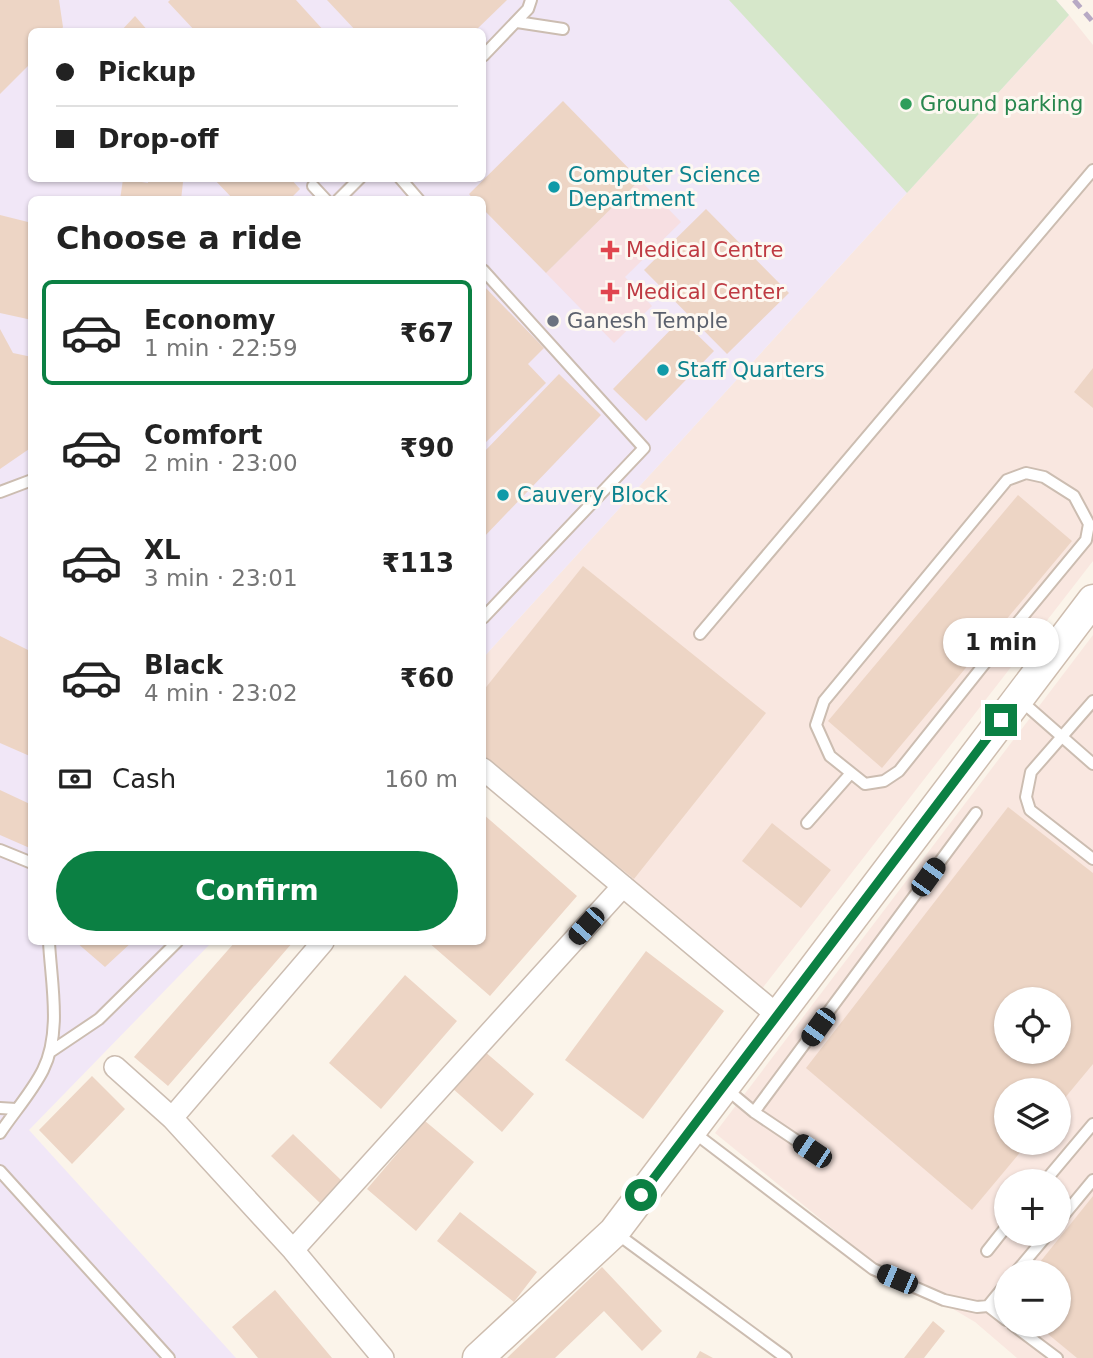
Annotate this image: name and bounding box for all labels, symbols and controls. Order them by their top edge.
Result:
text: Pickup [98,57,196,87]
place label: Ground parking [920,92,1083,116]
marker: Ground parking [898,96,914,112]
text: Drop-off [98,124,219,154]
place label: Computer Science Department [568,163,760,211]
marker: Computer Science Department [546,179,562,195]
text: Choose a ride [56,219,302,257]
place label: Medical Centre [626,238,783,262]
marker: Medical Centre [600,240,620,260]
place label: Medical Center [626,280,784,304]
marker: Medical Center [600,282,620,302]
icon: car [60,301,123,364]
text: Economy [144,305,275,335]
place label: Ganesh Temple [567,309,728,333]
marker: Ganesh Temple [545,313,561,329]
text: ₹67 [400,318,454,348]
text: 1 min · 22:59 [144,335,298,361]
place label: Staff Quarters [677,358,825,382]
marker: Staff Quarters [655,362,671,378]
icon: car [60,416,123,479]
text: Comfort [144,420,262,450]
text: ₹90 [400,433,454,463]
text: 2 min · 23:00 [144,450,298,476]
place label: Cauvery Block [517,483,669,507]
marker: Cauvery Block [495,487,511,503]
icon: car [60,531,123,594]
text: XL [144,535,181,565]
text: ₹113 [382,548,454,578]
text: 3 min · 23:01 [144,565,298,591]
callout: 1 min [943,618,1059,668]
text: 1 min [965,629,1037,655]
icon: car [60,646,123,709]
text: Black [144,650,223,680]
text: ₹60 [400,663,454,693]
text: 4 min · 23:02 [144,680,298,706]
route end [985,704,1017,736]
icon: cash [56,760,94,798]
text: Cash [112,764,176,794]
text: 160 m [384,766,458,792]
button: Confirm [56,851,458,931]
car [908,854,949,900]
car [565,903,608,949]
map controls [994,987,1071,1337]
button: locate [994,987,1071,1064]
car [798,1004,839,1050]
button: layers [994,1078,1071,1155]
car [789,1131,836,1171]
button: + [994,1169,1071,1246]
route start [625,1179,657,1211]
button: − [994,1260,1071,1337]
car [874,1261,921,1297]

